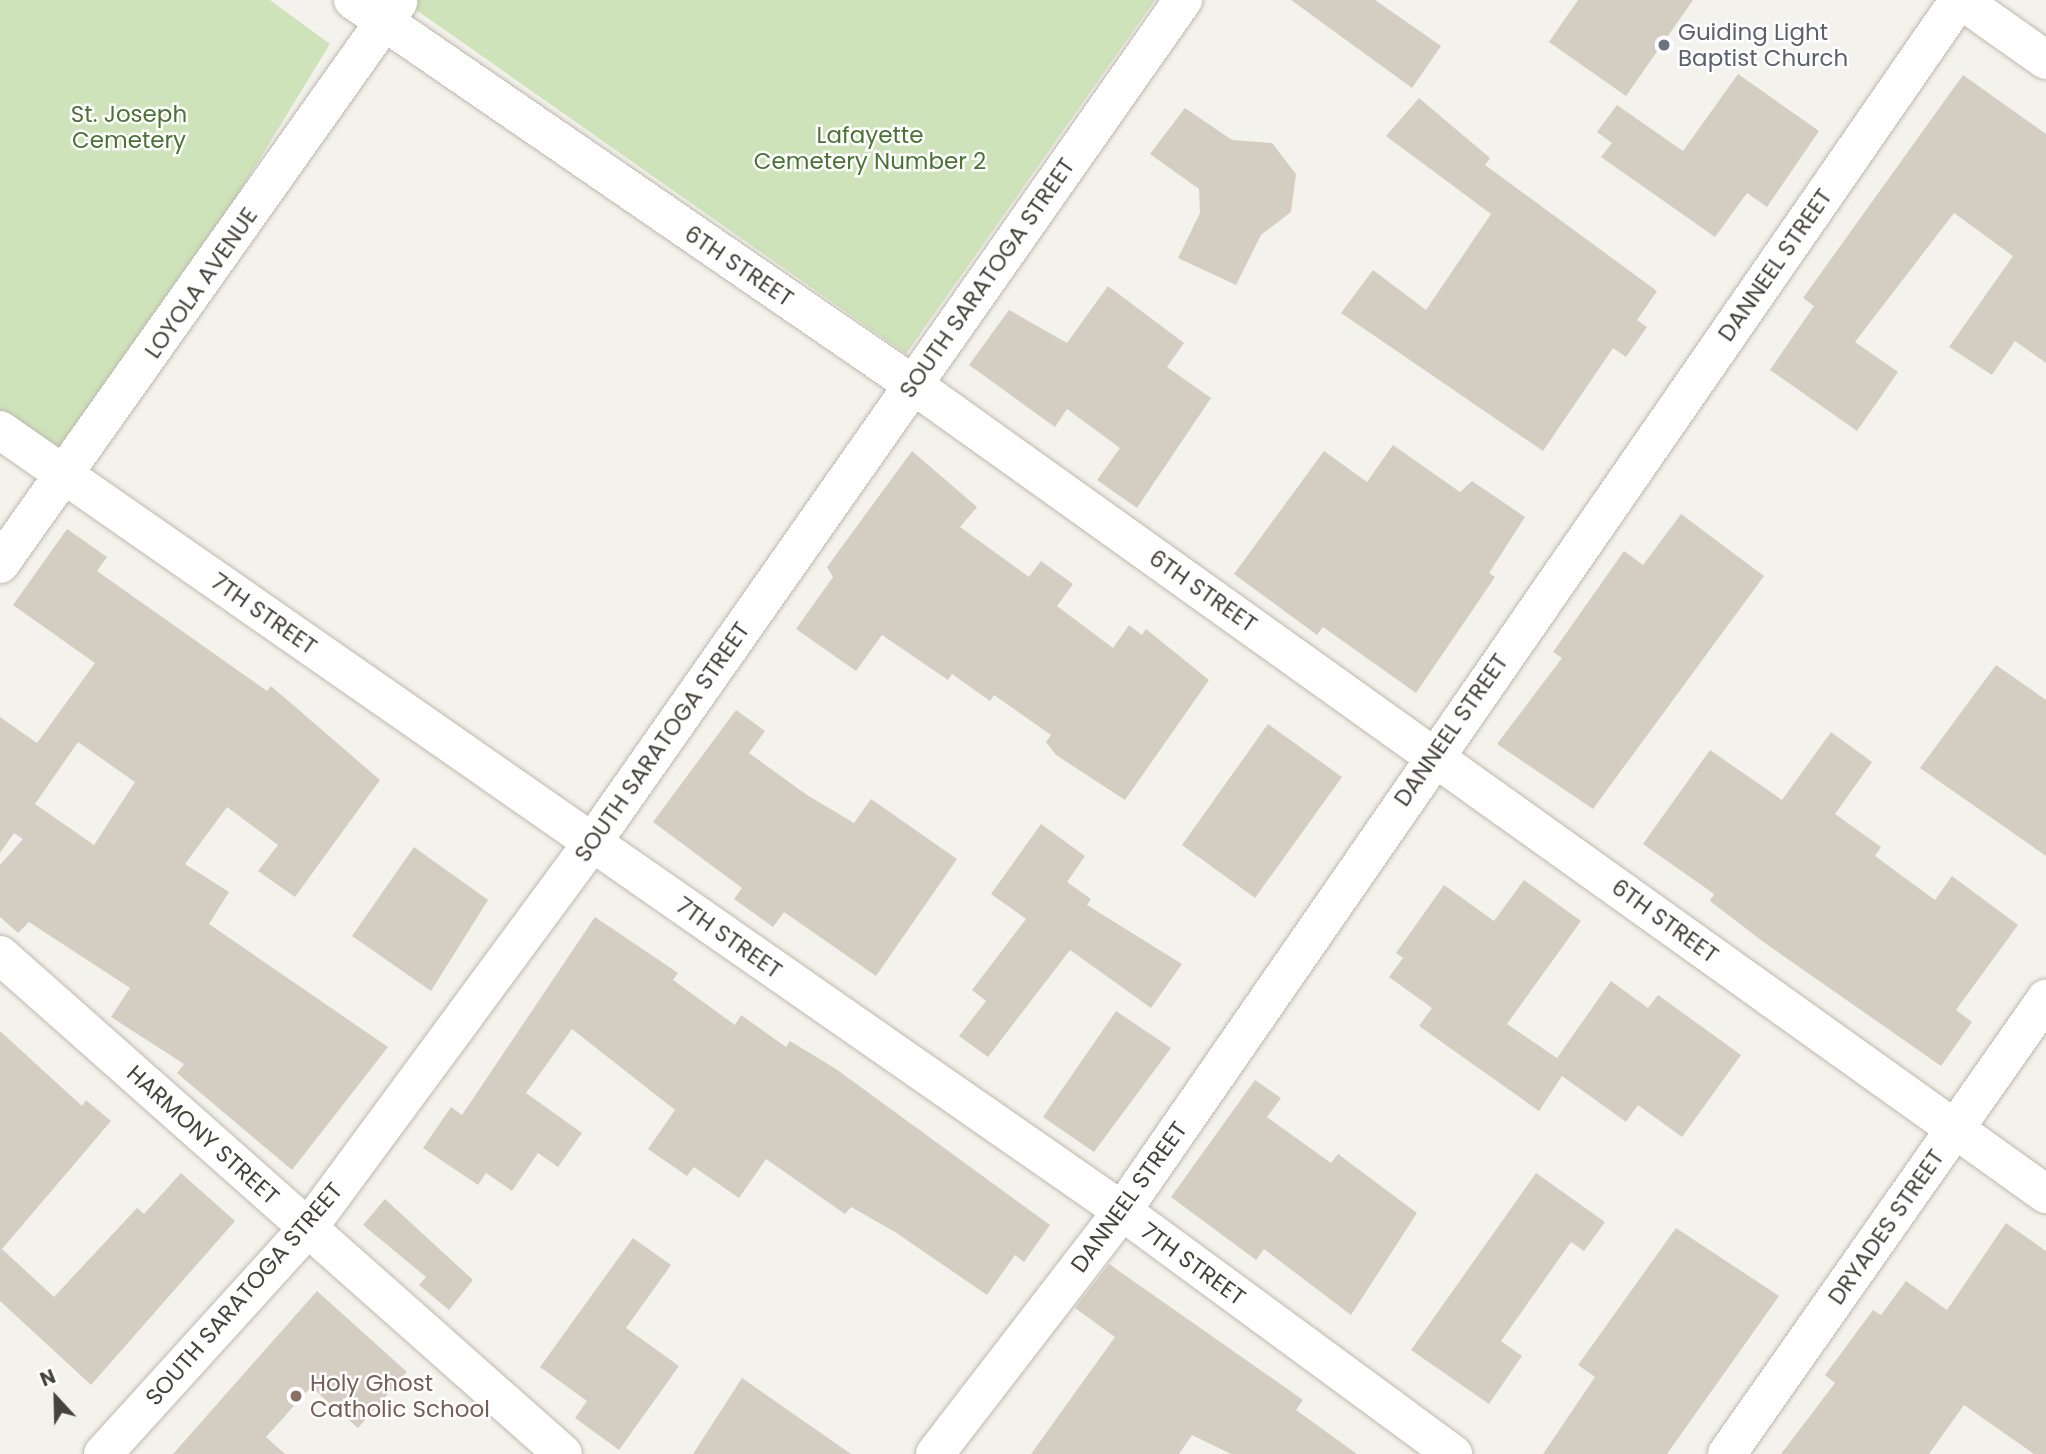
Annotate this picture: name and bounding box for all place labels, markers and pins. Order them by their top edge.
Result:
place label: Guiding Light Baptist Church [1678,18,1848,72]
marker: Guiding Light Baptist Church [1656,37,1672,53]
place label: Holy Ghost Catholic School [310,1369,490,1423]
marker: Holy Ghost Catholic School [288,1388,304,1404]

